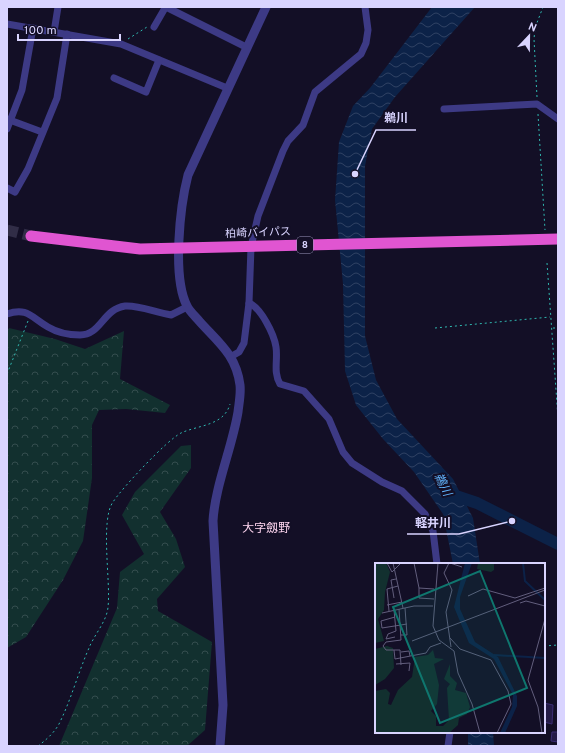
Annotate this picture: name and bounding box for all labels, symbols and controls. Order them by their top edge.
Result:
scale bar [18,16,120,42]
north arrow [509,16,549,56]
text: N [526,20,539,36]
text: 100 m [24,23,57,39]
callout: 鵜川 [376,106,416,130]
text: 鵜川 [384,111,408,127]
street label: 柏崎バイパス [225,225,291,241]
road number: 8 [297,237,313,253]
water label: 鵜川 [429,471,455,501]
callout: 軽井川 [407,510,459,534]
text: 軽井川 [415,516,451,532]
district label: 大字劔野 [242,521,290,537]
inset map [375,563,545,733]

